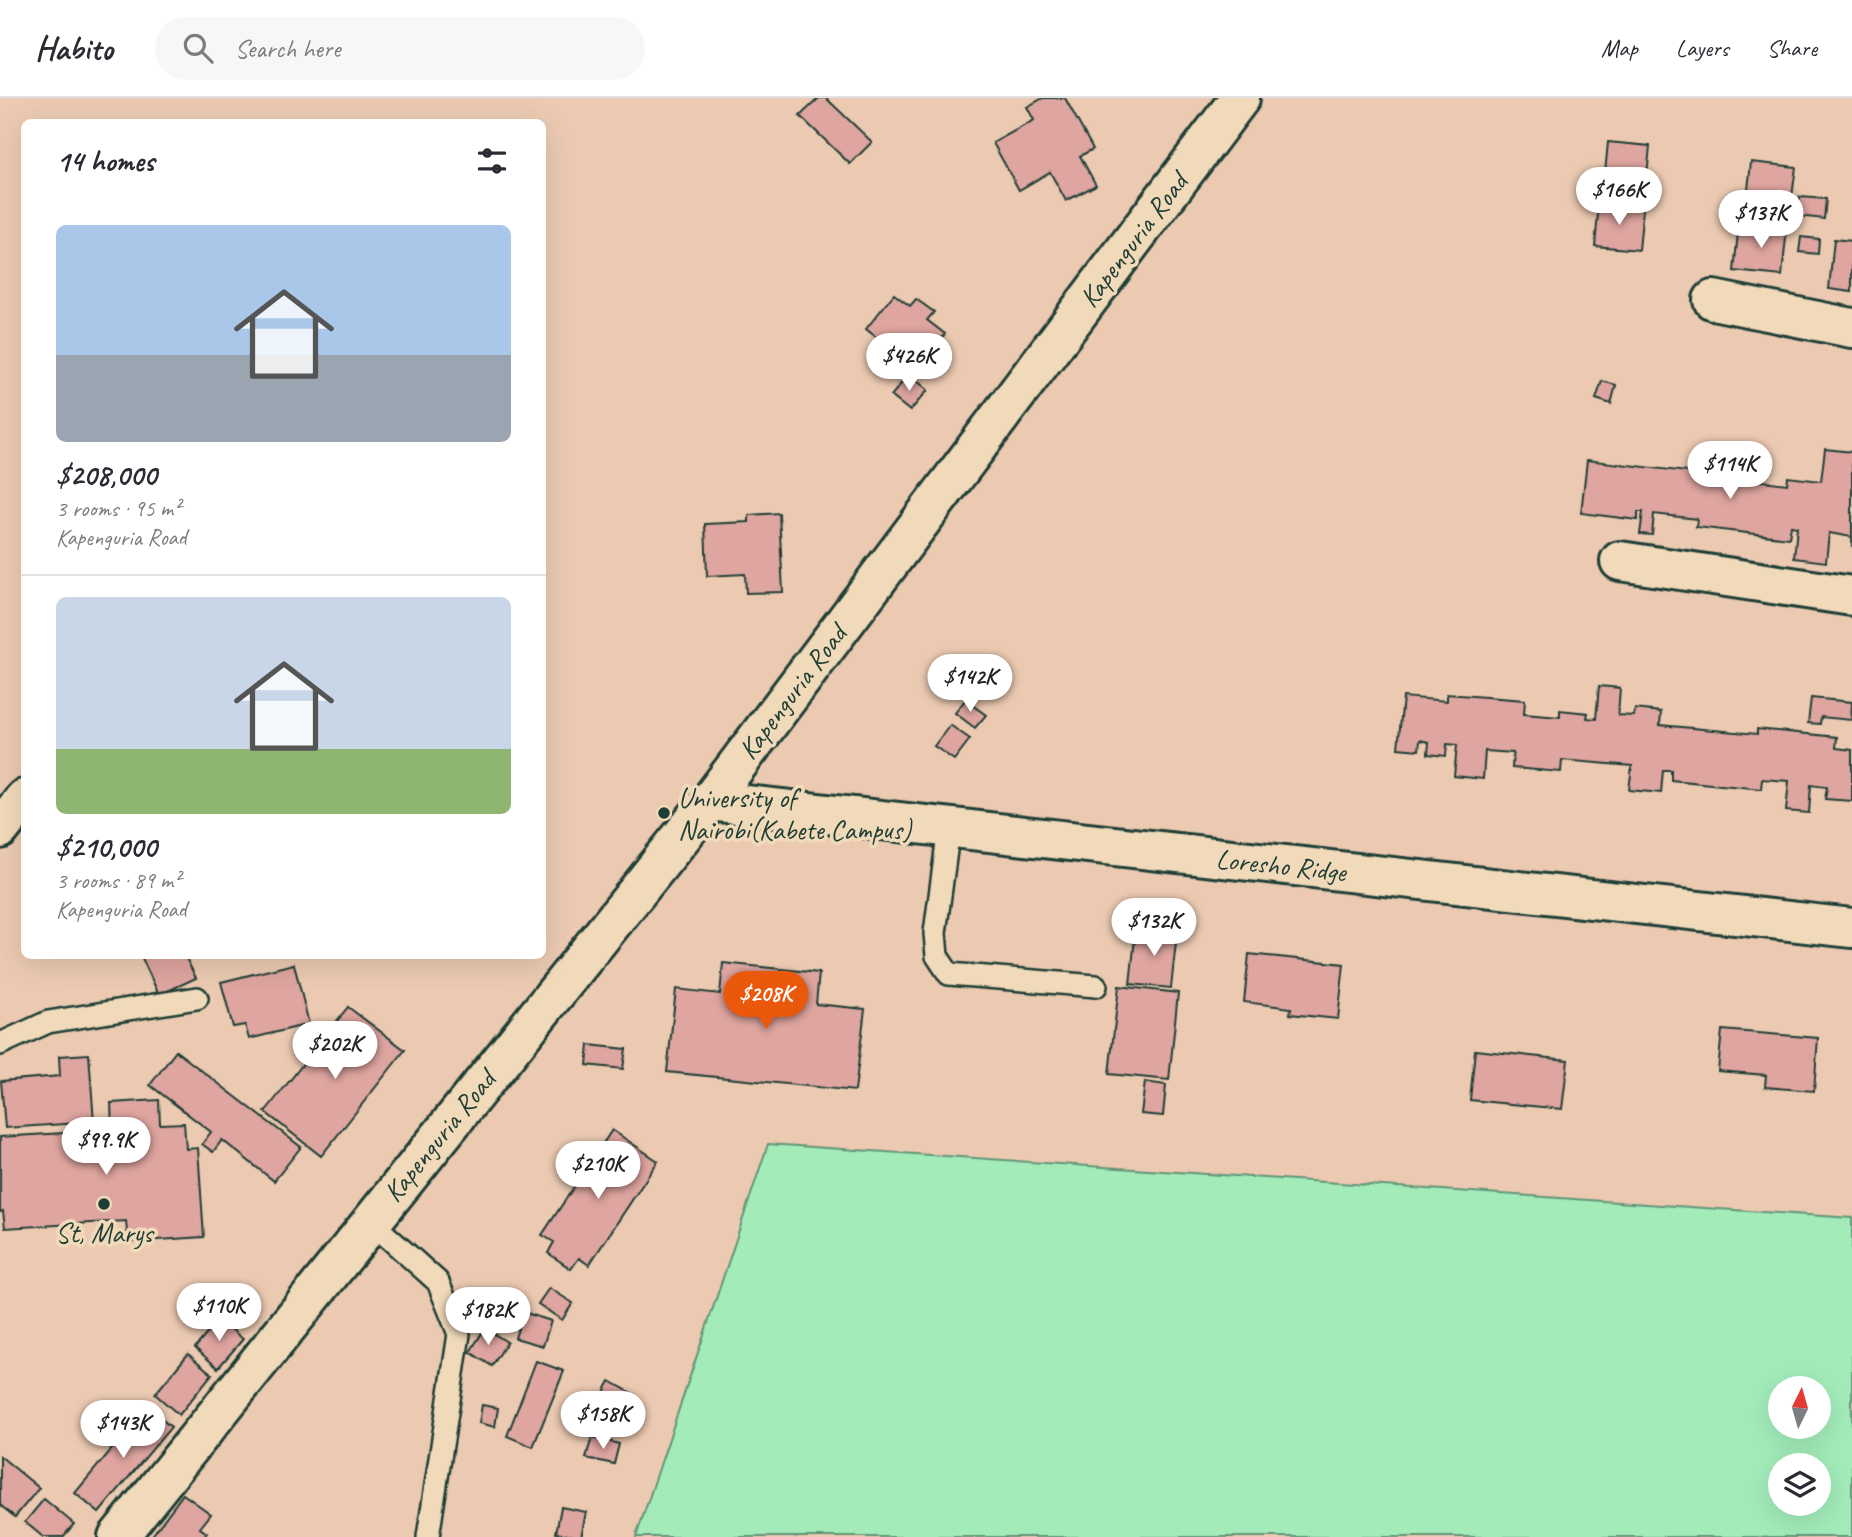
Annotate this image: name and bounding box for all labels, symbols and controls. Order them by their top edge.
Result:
search box [155,17,645,80]
text: Habito [35,27,113,69]
icon: search [179,29,217,67]
text: Search here [235,32,341,65]
text: Map [1601,33,1638,63]
text: Layers [1676,33,1729,63]
text: Share [1767,33,1817,63]
text: 14 homes [56,142,154,180]
icon: filters [473,142,511,180]
street label: Kapenguria Road [1071,163,1197,314]
pin: $166K [1570,167,1668,227]
text: $166K [1592,175,1646,204]
pin: $137K [1712,190,1810,250]
text: $137K [1735,198,1788,227]
icon: home [221,271,347,397]
pin: $426K [860,334,958,393]
text: $426K [882,341,936,370]
pin: $114K [1681,442,1779,501]
text: $114K [1703,449,1757,478]
text: $208,000 [56,456,156,494]
text: 3 rooms · 95 m² [56,494,180,523]
text: Kapenguria Road [56,523,187,552]
street label: Kapenguria Road [730,615,856,766]
icon: home [221,643,347,769]
pin: $142K [921,654,1019,714]
text: $142K [943,662,997,691]
place label: University of Nairobi(Kabete Campus) [678,780,913,847]
marker: University of Nairobi(Kabete Campus) [656,805,672,821]
text: $210,000 [56,828,156,866]
street label: Loresho Ridge [1214,841,1349,889]
text: 3 rooms · 89 m² [56,866,180,895]
text: Kapenguria Road [56,895,187,924]
pin: $132K [1105,898,1203,958]
text: $132K [1127,906,1181,935]
pin: $208K [717,972,815,1031]
text: $208K [739,979,793,1008]
pin: $202K [286,1021,384,1081]
text: $202K [308,1029,362,1058]
street label: Kapenguria Road [375,1060,505,1209]
pin: $99.9K [49,1118,163,1177]
text: $99.9K [78,1125,134,1154]
pin: $210K [549,1142,647,1201]
text: $210K [571,1149,625,1178]
marker: St, Marys [96,1196,112,1212]
place label: St, Marys [55,1215,155,1250]
pin: $110K [170,1284,268,1343]
pin: $182K [439,1288,537,1347]
text: $110K [192,1291,246,1320]
text: $182K [461,1295,515,1324]
north arrow [1768,1376,1830,1438]
map controls [1768,1376,1831,1516]
pin: $158K [554,1392,652,1451]
text: $158K [577,1399,629,1428]
pin: $143K [74,1400,172,1460]
text: $143K [96,1408,150,1437]
button: layers [1768,1453,1831,1516]

